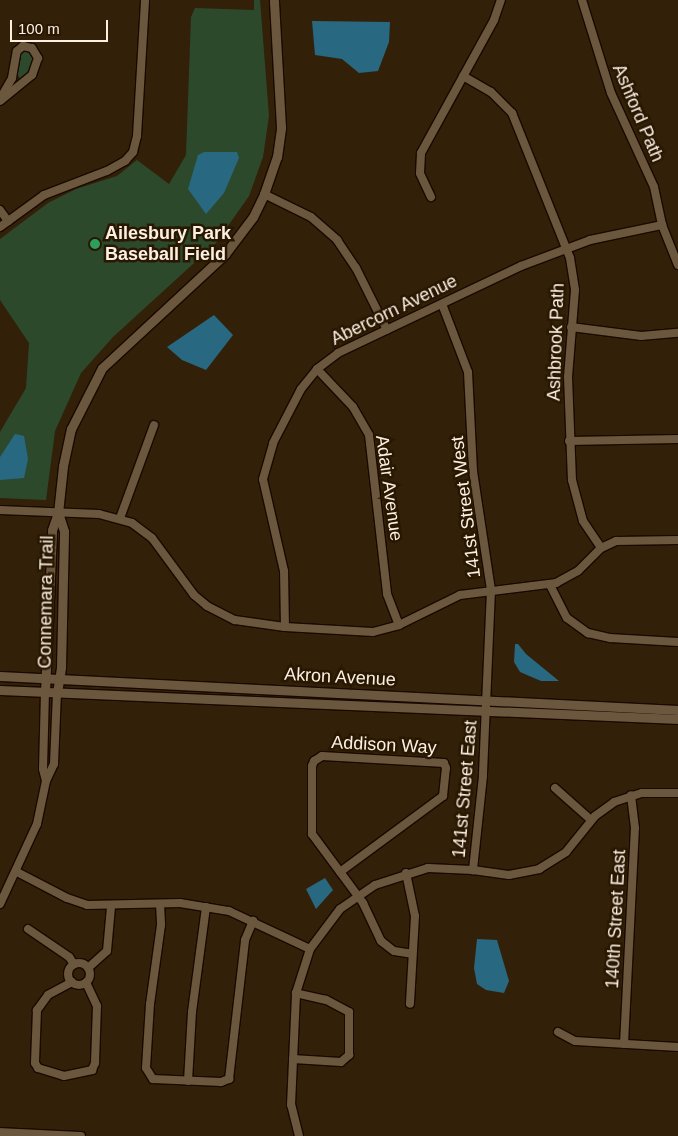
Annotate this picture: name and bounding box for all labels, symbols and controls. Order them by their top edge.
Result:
scale bar [12,10,110,42]
text: 100 m [18,20,60,37]
street label: Ashford Path [608,61,668,165]
place label: Ailesbury Park Baseball Field [105,223,231,266]
marker: Ailesbury Park Baseball Field [89,238,101,250]
street label: Abercorn Avenue [327,270,461,350]
street label: Ashbrook Path [543,283,569,401]
street label: Adair Avenue [371,433,407,543]
street label: 141st Street West [447,435,485,579]
street label: Connemara Trail [34,535,58,669]
street label: Akron Avenue [283,663,397,691]
street label: 141st Street East [448,719,482,859]
street label: Addison Way [331,731,437,759]
street label: 140th Street East [602,849,630,989]

